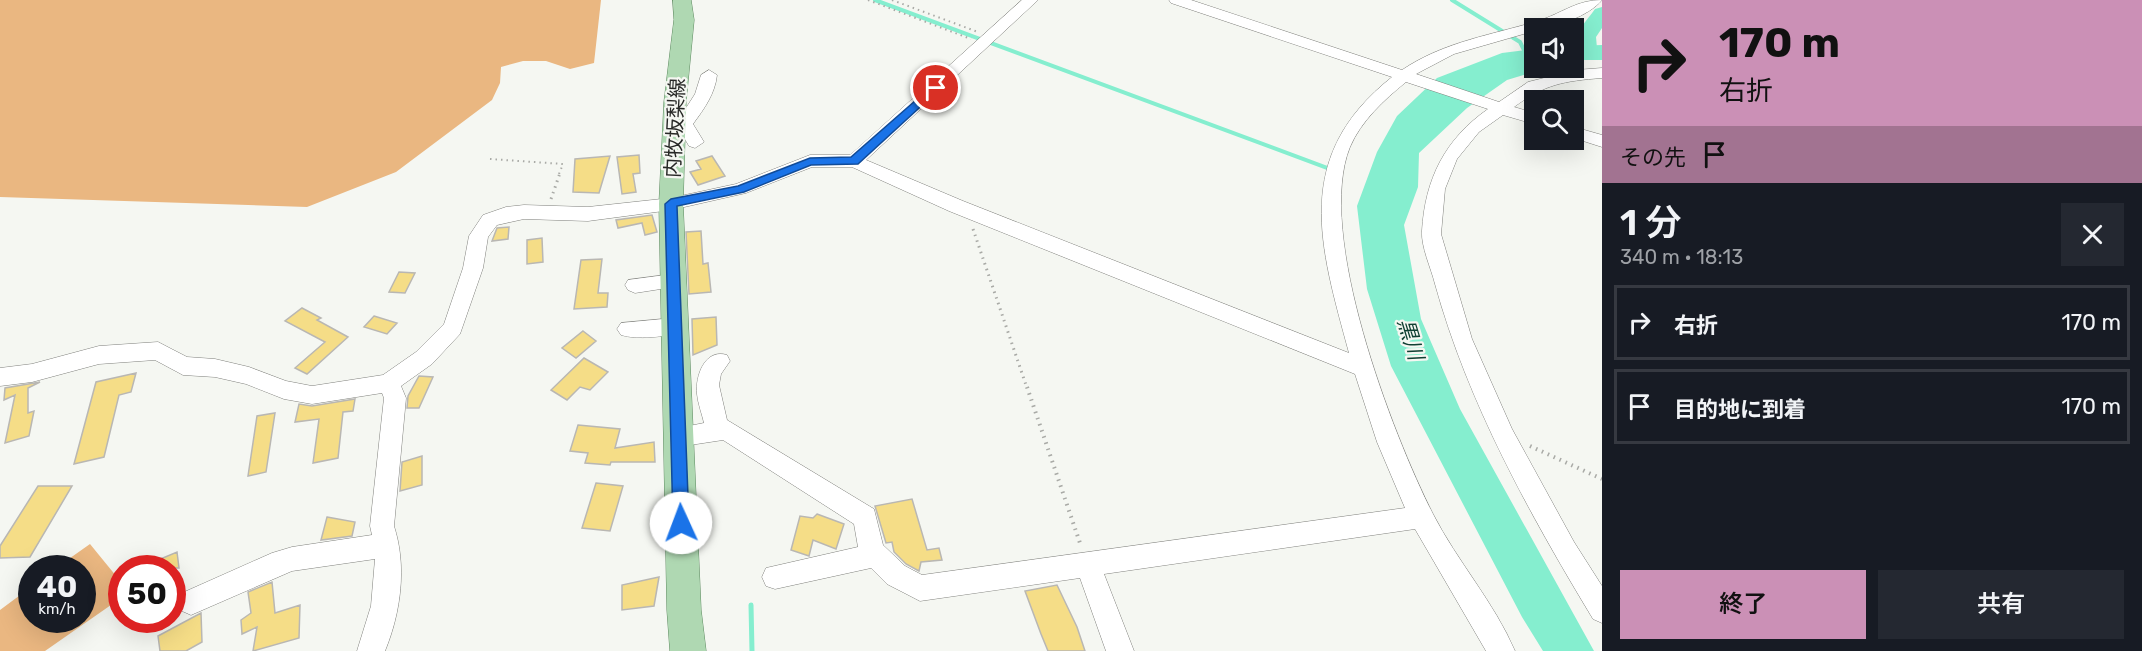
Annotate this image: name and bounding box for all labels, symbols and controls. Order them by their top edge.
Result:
map controls [1524,18,1584,150]
button: sound [1524,18,1584,78]
text: 170 m [1719,18,1840,68]
icon: right [1620,24,1698,102]
pin [910,62,961,113]
icon: arrive [919,71,952,104]
text: 右折 [1719,75,1773,107]
street label: 内牧坂梨線 [660,77,690,179]
button: search [1524,90,1584,150]
icon: arrive [1698,138,1731,171]
text: その先 [1620,144,1686,171]
text: 1 分 [1620,201,1681,244]
button: close [2061,203,2124,266]
text: 340 m · 18:13 [1620,245,1743,269]
icon: right [1623,306,1656,339]
text: 170 m [2061,309,2121,336]
text: 右折 [1674,312,1718,339]
water label: 黒川 [1393,315,1430,365]
icon: arrive [1623,390,1656,423]
text: 170 m [2061,393,2121,420]
text: 目的地に到着 [1674,396,1806,423]
position arrow [649,491,713,555]
speed limit sign: 50 [108,555,186,633]
text: 40 [37,569,77,605]
button: 終了 [1620,570,1866,639]
button: 共有 [1878,570,2124,639]
text: km/h [38,600,76,618]

